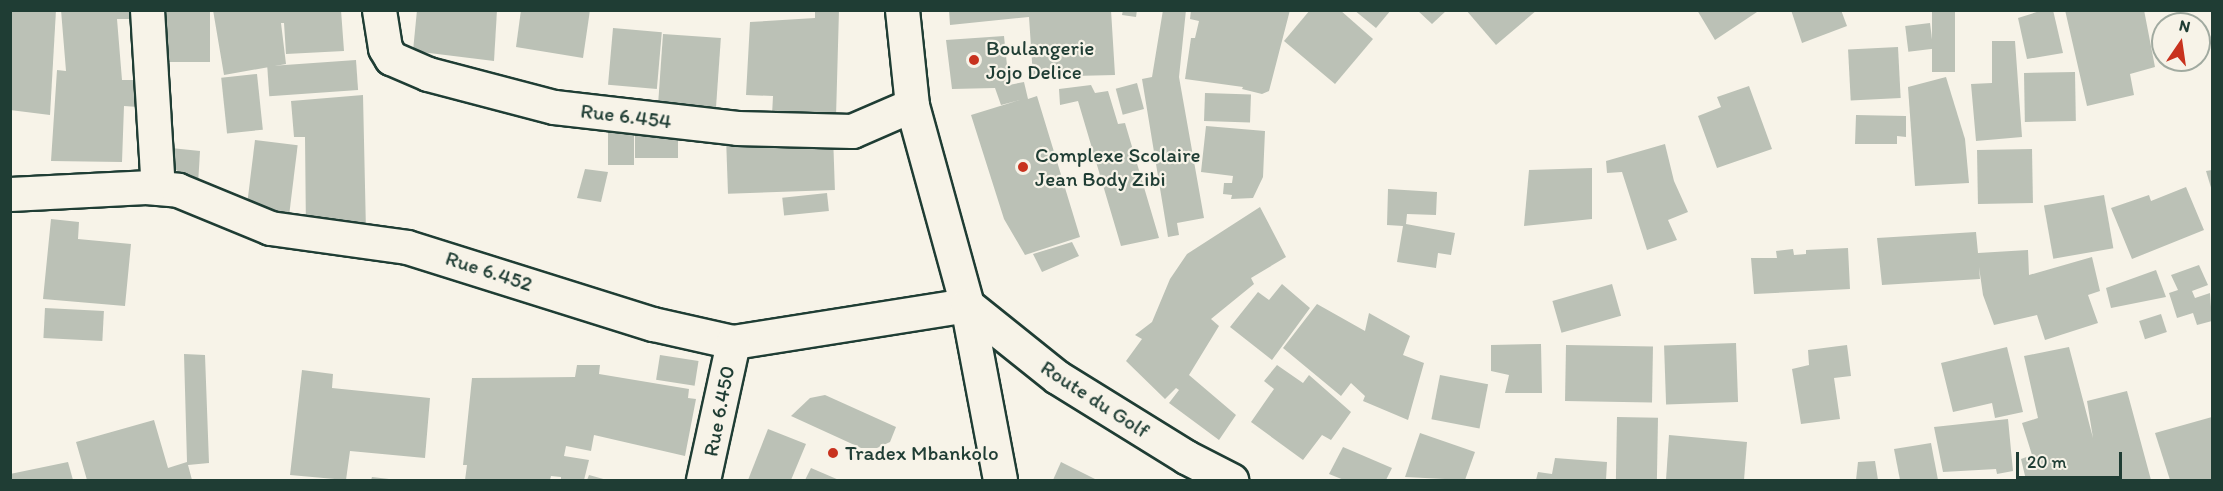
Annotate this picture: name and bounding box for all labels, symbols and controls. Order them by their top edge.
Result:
north arrow [2151,12,2211,72]
text: N [2177,15,2192,36]
place label: Boulangerie Jojo Delice [986,35,1094,85]
marker: Boulangerie Jojo Delice [967,53,981,67]
street label: Rue 6.454 [579,98,673,134]
place label: Complexe Scolaire Jean Body Zibi [1035,142,1201,192]
marker: Complexe Scolaire Jean Body Zibi [1016,160,1030,174]
street label: Rue 6.452 [442,245,536,297]
street label: Route du Golf [1036,355,1154,443]
street label: Rue 6.450 [698,364,740,458]
place label: Tradex Mbankolo [845,440,999,466]
scale bar [2019,440,2126,478]
marker: Tradex Mbankolo [826,446,840,460]
text: 20 m [2027,451,2067,473]

